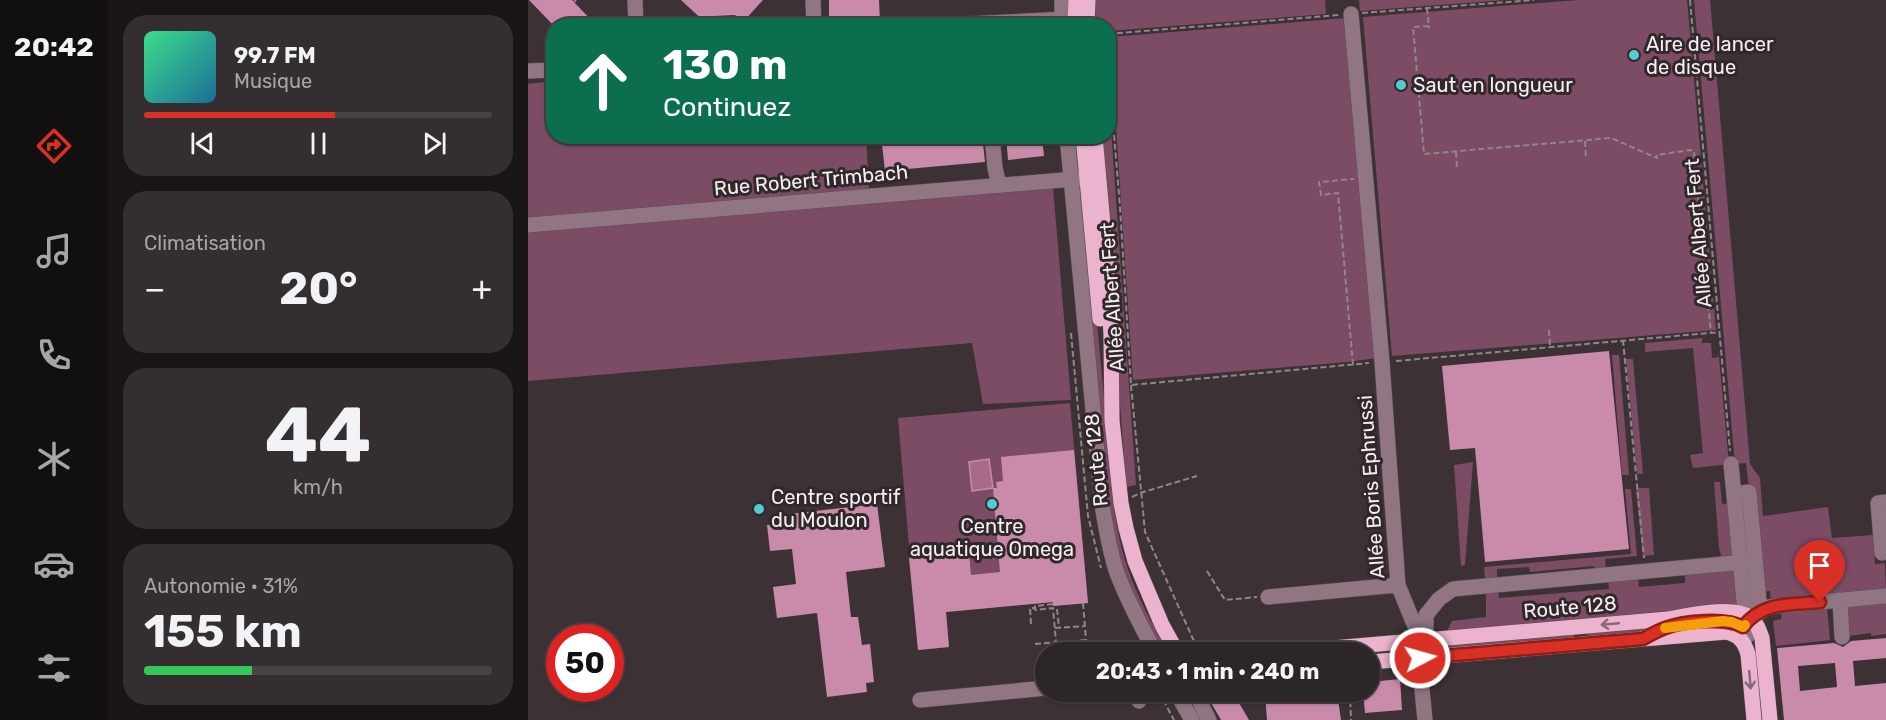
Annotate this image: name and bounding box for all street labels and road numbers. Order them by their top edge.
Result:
street label: Allée Albert Fert [1680,157,1716,309]
street label: Rue Robert Trimbach [713,160,909,200]
street label: Allée Albert Fert [1095,221,1129,372]
street label: Allée Boris Ephrussi [1353,394,1389,580]
street label: Route 128 [1079,412,1113,508]
street label: Route 128 [1522,591,1618,623]

